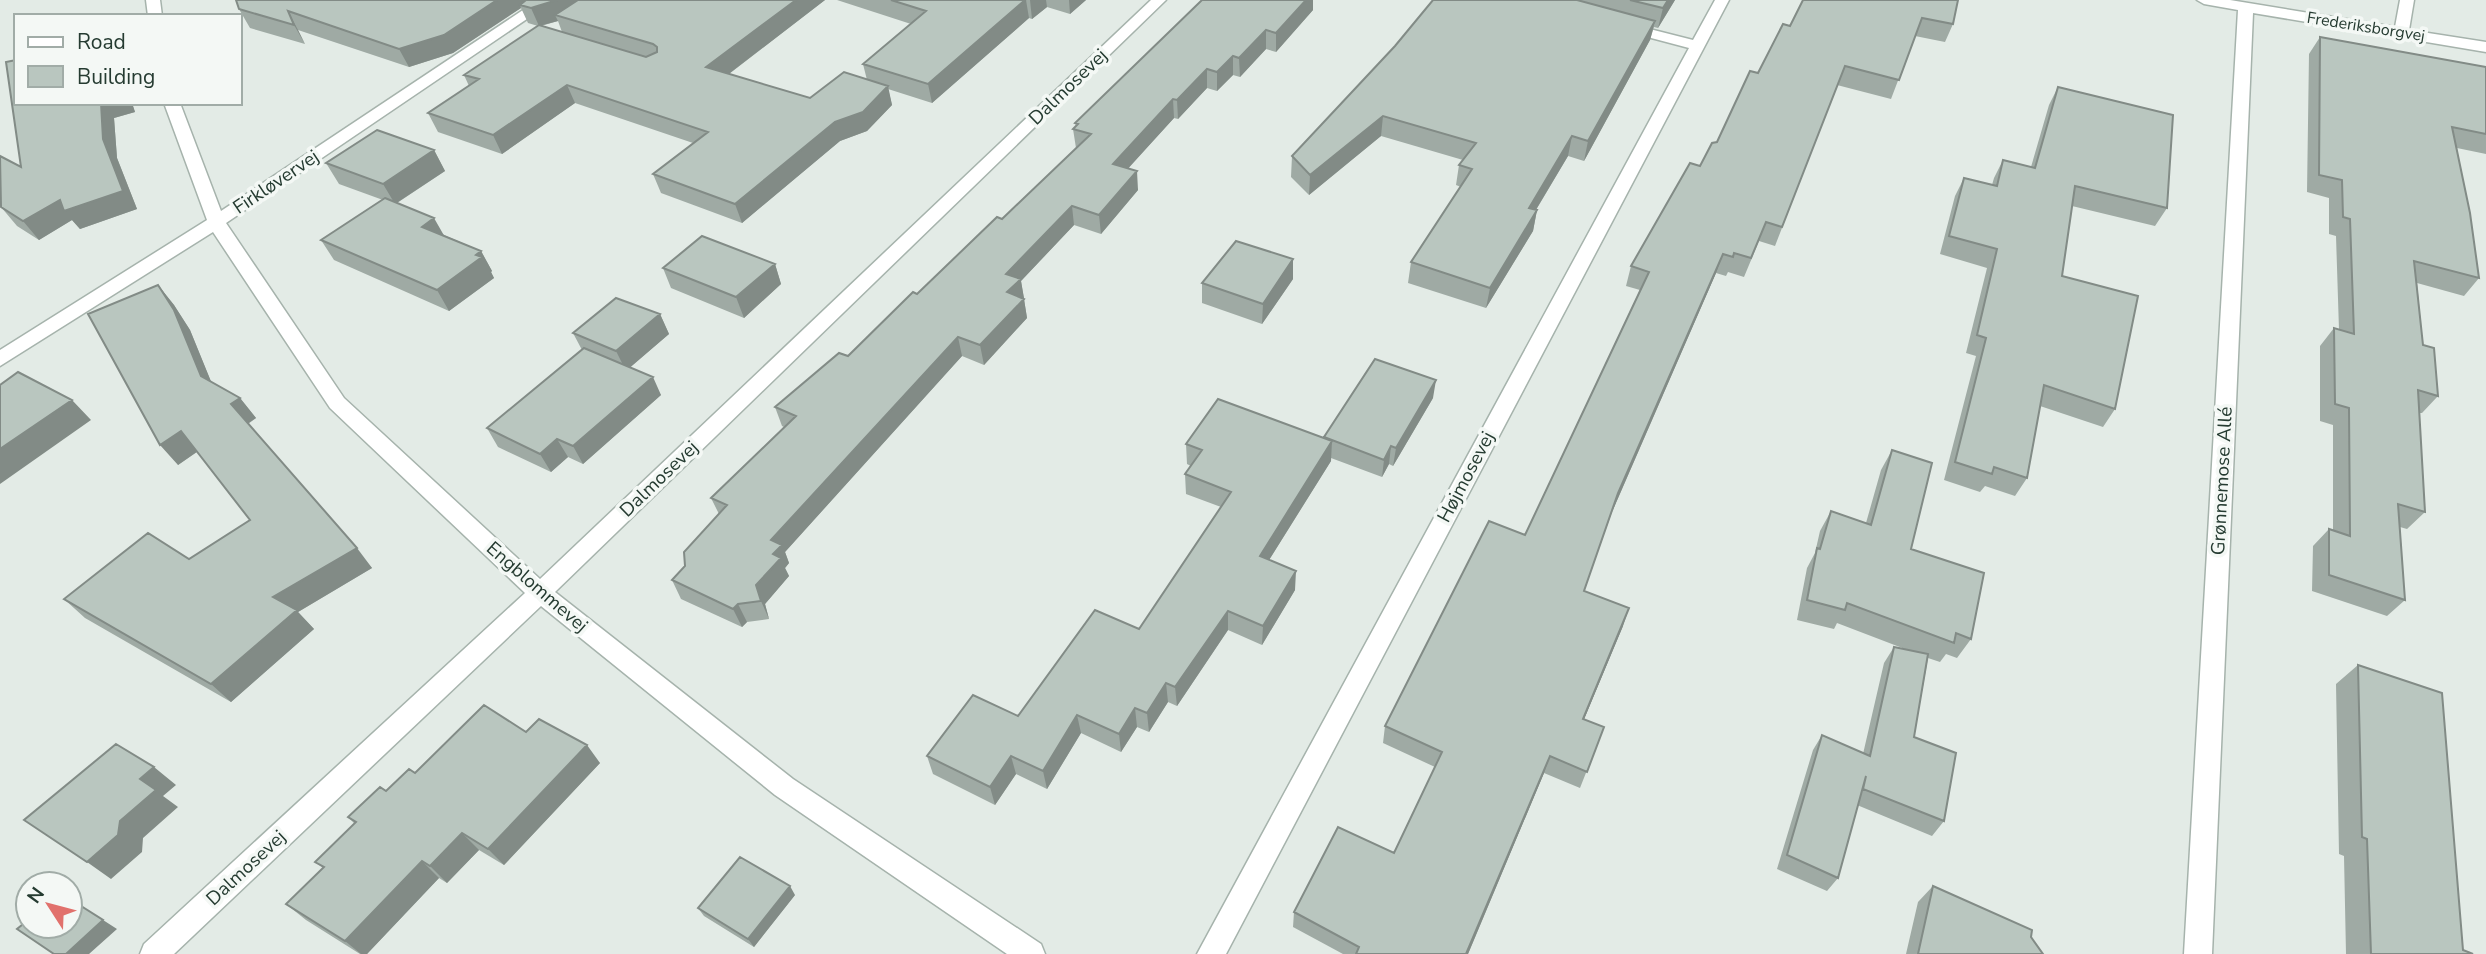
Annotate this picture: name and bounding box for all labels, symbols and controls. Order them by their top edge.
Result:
street label: Frederiksborgvej [2305,7,2427,47]
legend [14,14,242,105]
text: Road [77,28,126,56]
street label: Dalmosevej [1023,43,1113,131]
text: Building [77,63,155,91]
street label: Firkløvervej [228,144,324,220]
street label: Grønnemose Allé [2205,406,2239,556]
street label: Højmosevej [1431,427,1501,527]
street label: Dalmosevej [614,435,704,523]
street label: Engblommevej [481,536,593,638]
street label: Dalmosevej [201,824,291,912]
north arrow [14,870,84,940]
text: N [21,882,51,909]

